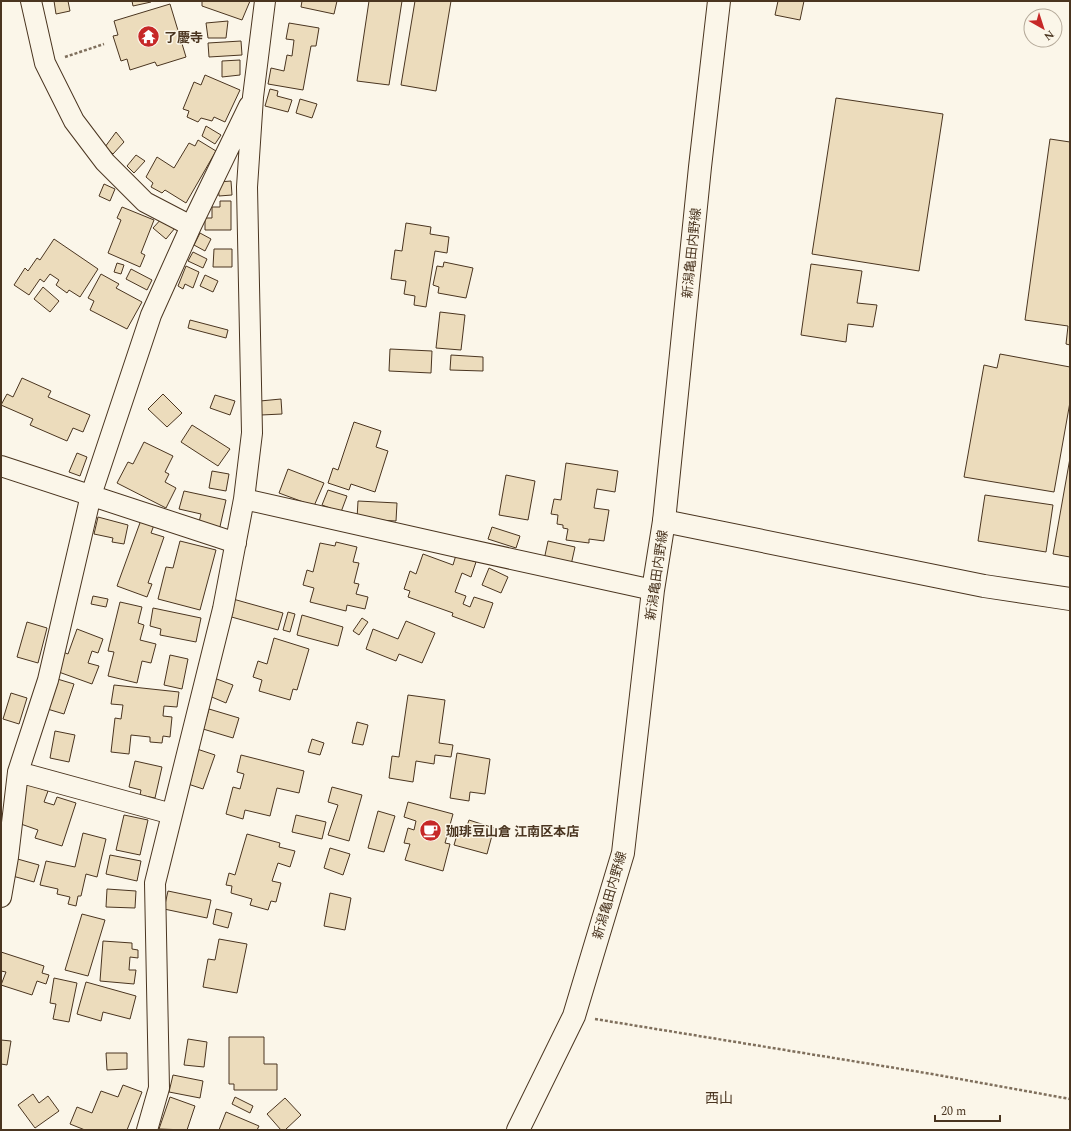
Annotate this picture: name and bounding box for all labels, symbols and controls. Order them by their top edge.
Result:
north arrow [1023,8,1063,48]
temple icon: 了慶寺 [136,24,162,50]
text: N [1040,26,1058,45]
place label: 了慶寺 [164,28,203,48]
street label: 新潟亀田内野線 [677,207,707,299]
street label: 新潟亀田内野線 [641,529,673,622]
cafe icon: 珈琲豆山倉 江南区本店 [417,818,443,844]
place label: 珈琲豆山倉 江南区本店 [446,822,579,842]
street label: 新潟亀田内野線 [588,849,632,942]
district label: 西山 [705,1088,733,1109]
scale bar [935,1097,1000,1123]
text: 20 m [941,1102,966,1121]

